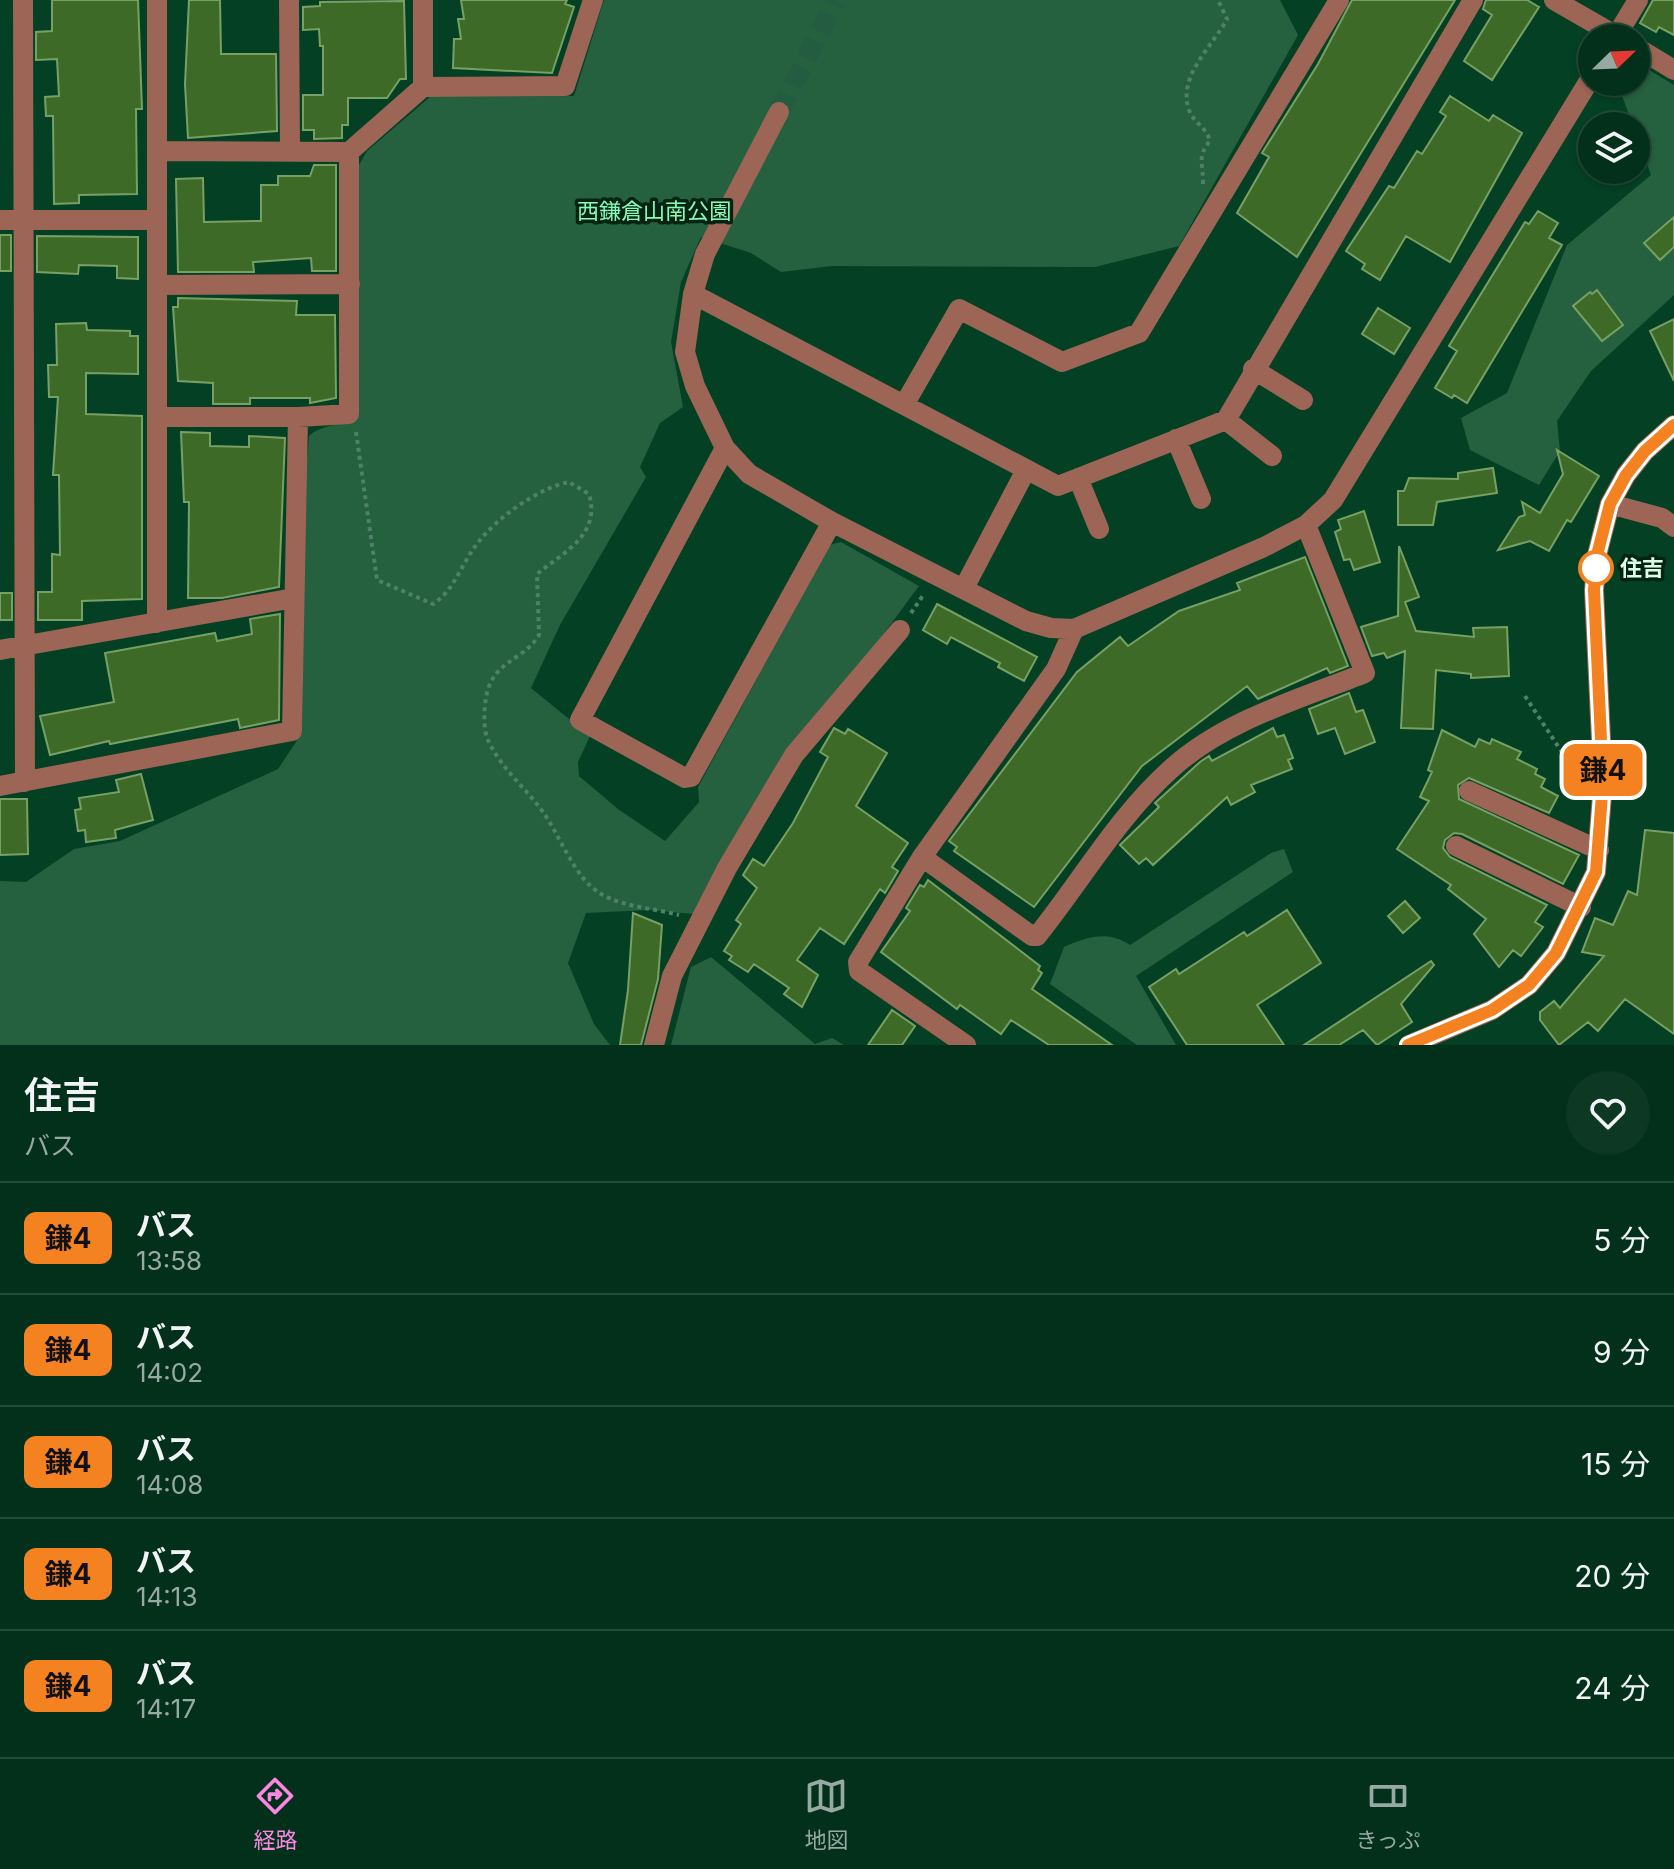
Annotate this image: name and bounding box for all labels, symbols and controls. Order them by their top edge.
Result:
north arrow [1578,24,1650,96]
map controls [1578,24,1650,184]
button: layers [1578,112,1650,184]
park label: 西鎌倉山南公園 [577,198,731,224]
marker: 住吉 [1579,551,1613,585]
place label: 住吉 [1620,555,1664,581]
line badge: 鎌4 [1567,744,1639,796]
text: 鎌4 [1580,753,1626,787]
button: heart [1566,1071,1650,1155]
text: 住吉 [24,1072,100,1118]
text: バス [24,1130,76,1161]
text: バス [136,1207,196,1243]
text: 鎌4 [45,1221,91,1255]
text: 5 分 [1593,1222,1650,1258]
text: 13:58 [136,1245,202,1276]
text: バス [136,1319,196,1355]
text: 鎌4 [45,1333,91,1367]
text: 9 分 [1593,1334,1650,1370]
text: 14:02 [136,1357,203,1388]
text: バス [136,1431,196,1467]
text: 鎌4 [45,1445,91,1479]
text: 15 分 [1581,1446,1650,1482]
text: 14:08 [136,1469,203,1500]
text: バス [136,1543,196,1579]
text: 鎌4 [45,1557,91,1591]
text: 20 分 [1574,1558,1650,1594]
text: 14:13 [136,1581,198,1612]
text: バス [136,1655,196,1691]
text: 鎌4 [45,1669,91,1703]
text: 24 分 [1574,1670,1650,1706]
text: 14:17 [136,1693,196,1724]
tab: 経路 [253,1774,297,1854]
tab: 地図 [804,1774,848,1854]
tab: きっぷ [1355,1774,1421,1854]

